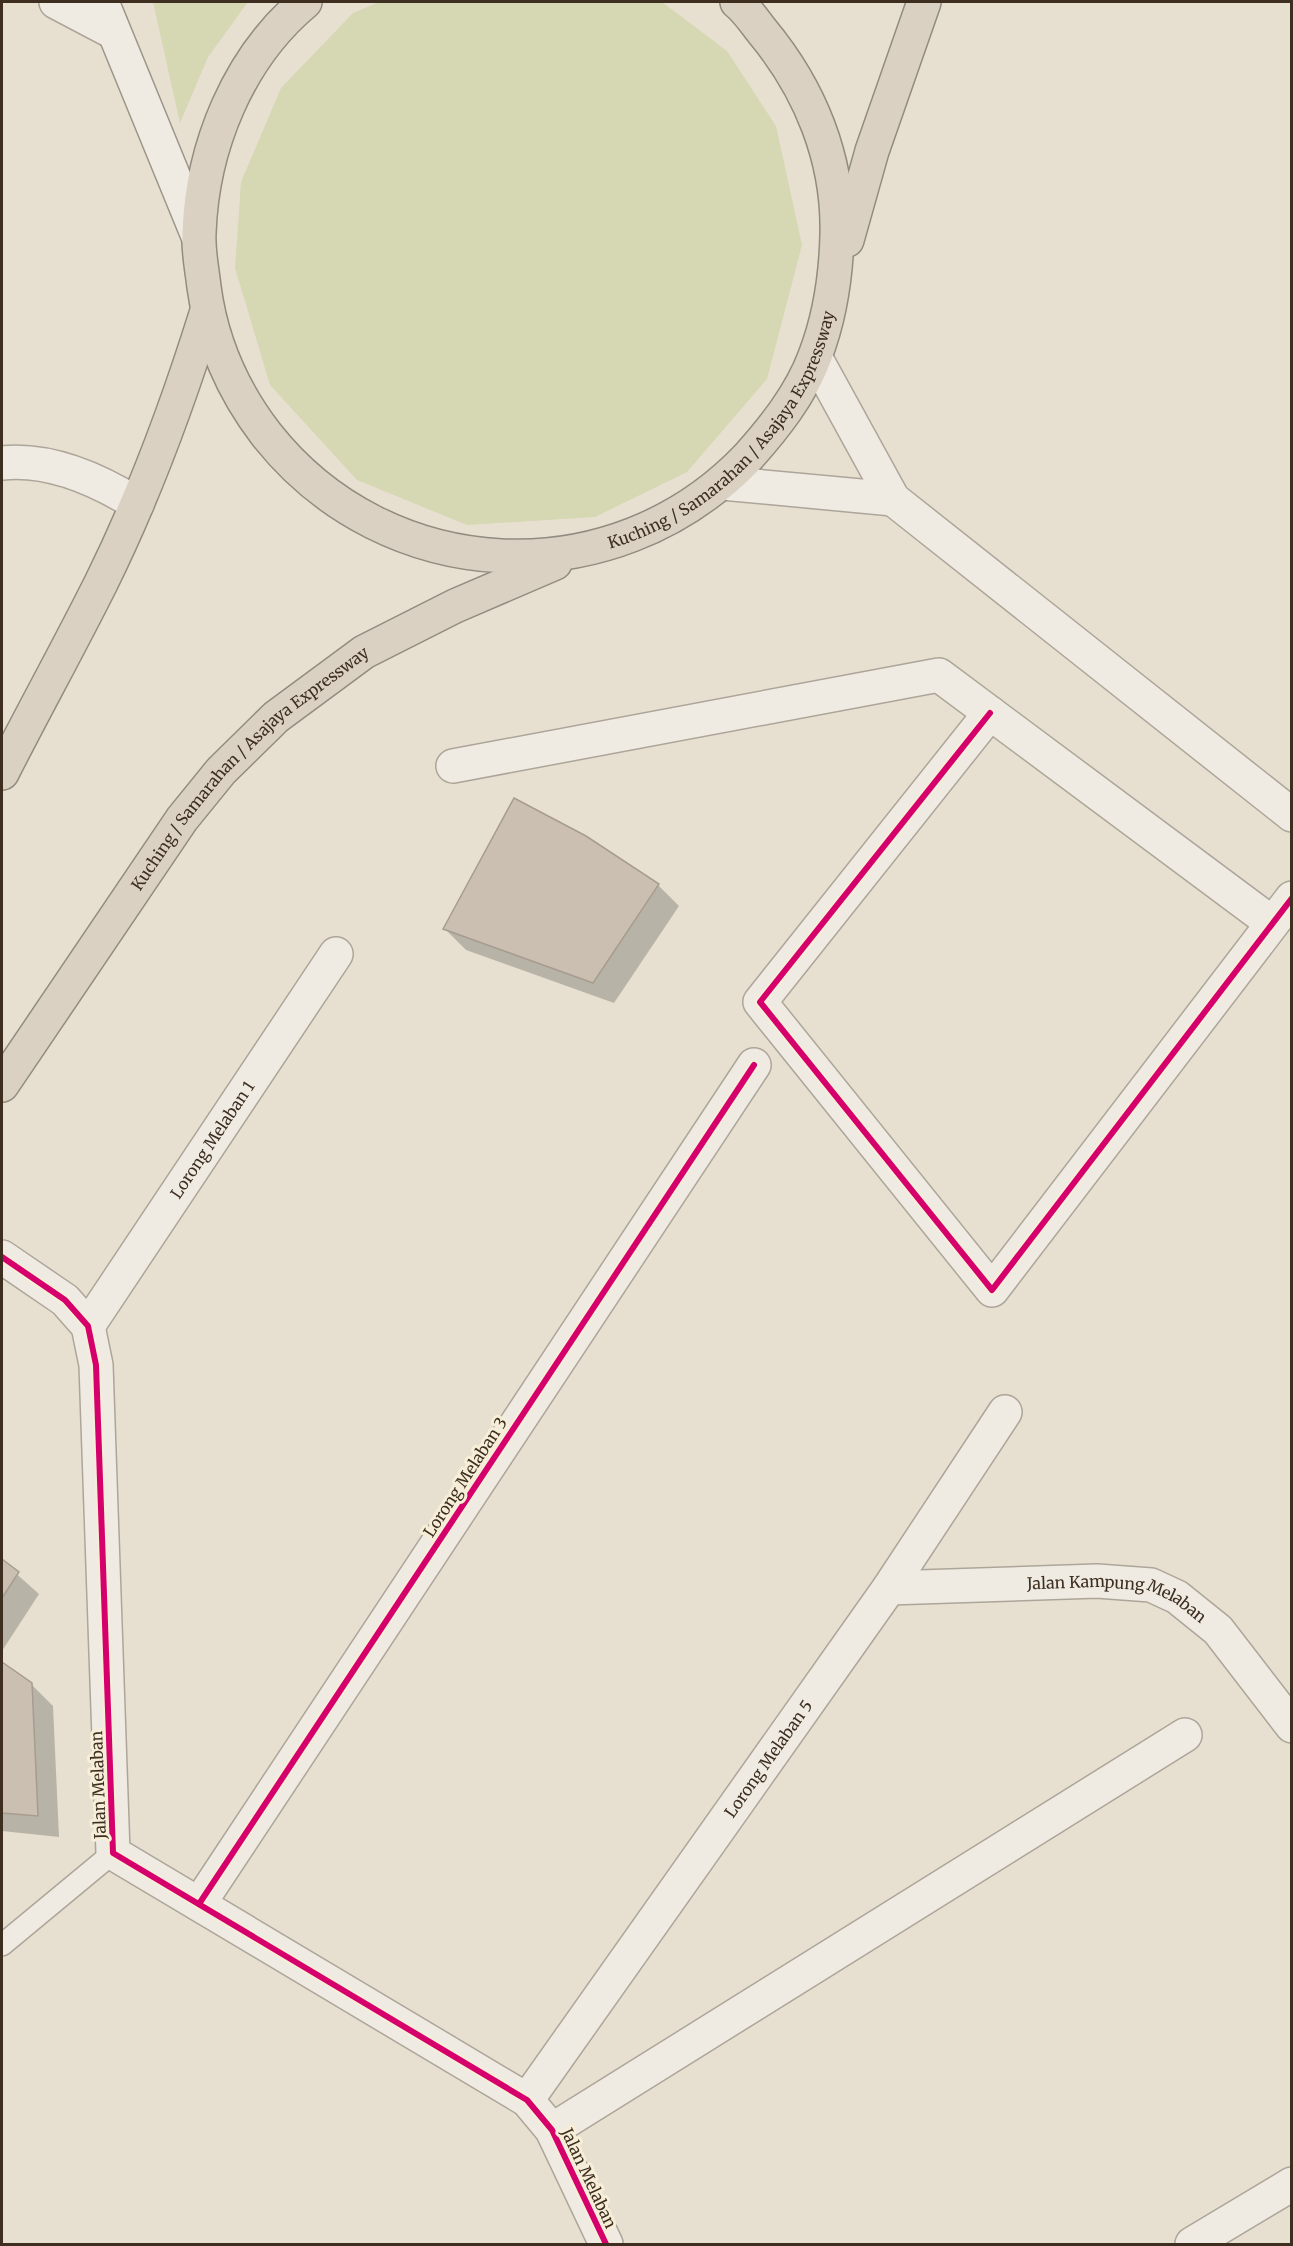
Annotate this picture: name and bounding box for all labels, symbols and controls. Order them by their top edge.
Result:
street label: Kuching / Samarahan / Asajaya Expressway [605,308,838,553]
street label: Kuching / Samarahan / Asajaya Expressway [127,642,373,894]
street label: Lorong Melaban 1 [166,1077,259,1202]
street label: Lorong Melaban 3 [419,1413,511,1541]
street label: Jalan Kampung Melaban [1026,1571,1211,1627]
street label: Lorong Melaban 5 [720,1696,817,1821]
street label: Jalan Melaban [86,1730,110,1841]
street label: Jalan Melaban [557,2124,621,2232]

